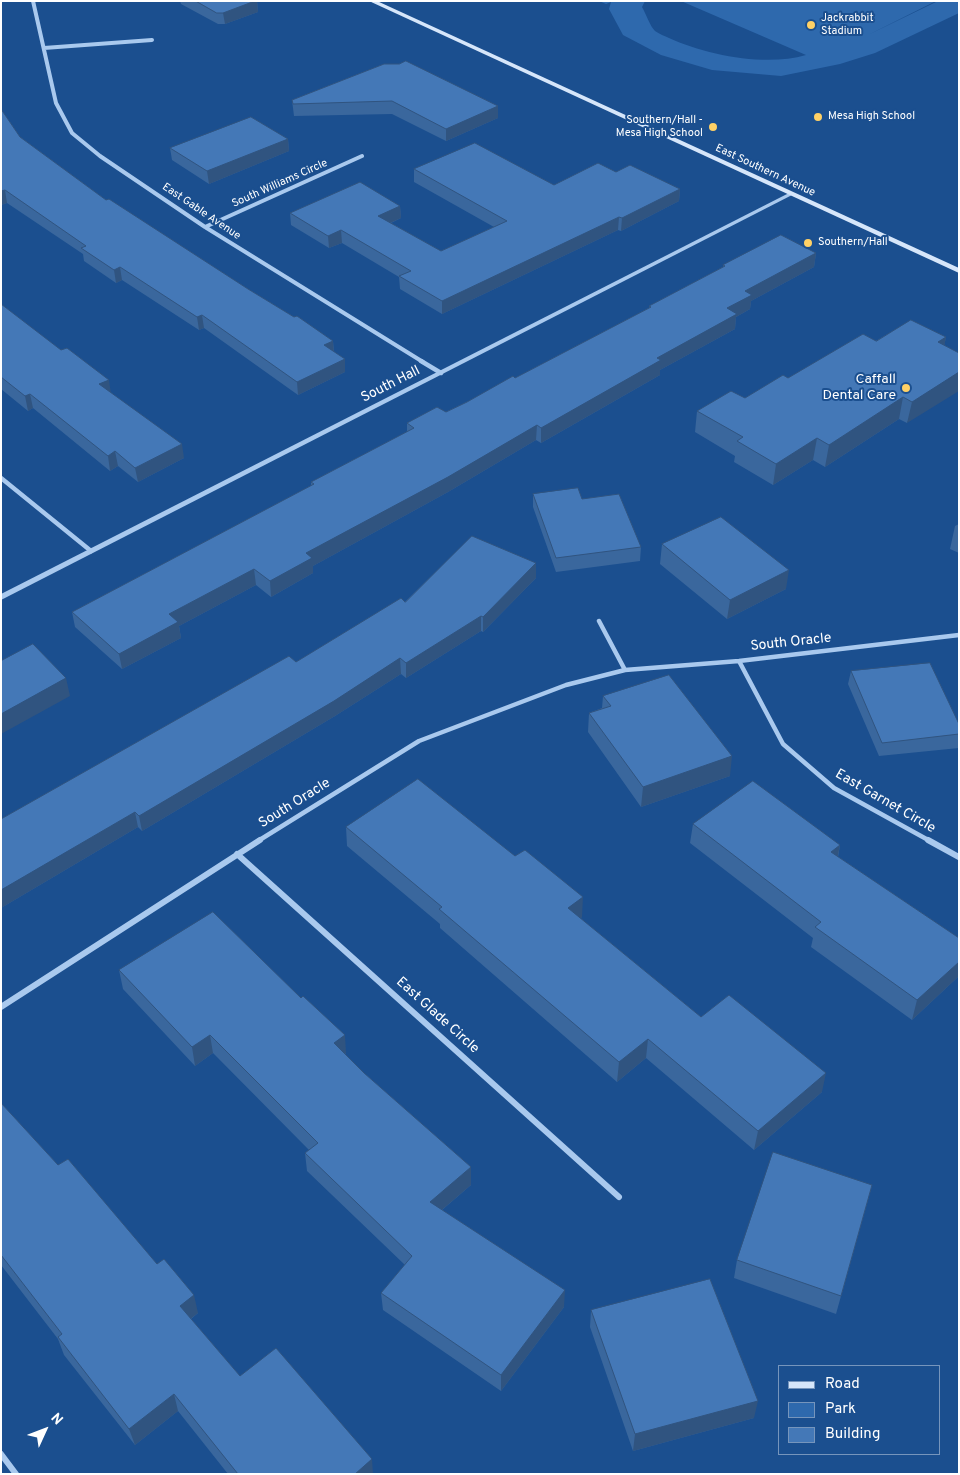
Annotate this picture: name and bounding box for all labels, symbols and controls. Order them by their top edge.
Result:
place label: Jackrabbit Stadium [821,12,874,38]
marker: Jackrabbit Stadium [805,19,817,31]
place label: Mesa High School [828,110,915,124]
marker: Mesa High School [812,111,824,123]
place label: Southern/Hall - Mesa High School [616,114,703,140]
marker: Southern/Hall - Mesa High School [707,121,719,133]
street label: East Southern Avenue [713,142,817,200]
street label: South Williams Circle [230,157,330,211]
street label: East Gable Avenue [159,181,243,243]
place label: Southern/Hall [818,236,888,250]
marker: Southern/Hall [802,237,814,249]
street label: South Hall [359,363,423,407]
place label: Caffall Dental Care [823,372,896,404]
marker: Caffall Dental Care [900,382,912,394]
street label: South Oracle [750,630,832,656]
street label: East Garnet Circle [832,766,938,838]
street label: South Oracle [256,775,334,833]
street label: East Glade Circle [392,974,482,1058]
legend [778,1365,940,1455]
text: Road [825,1375,860,1394]
text: Park [825,1400,856,1419]
north arrow [20,1405,70,1455]
text: N [47,1410,66,1429]
text: Building [825,1425,880,1444]

